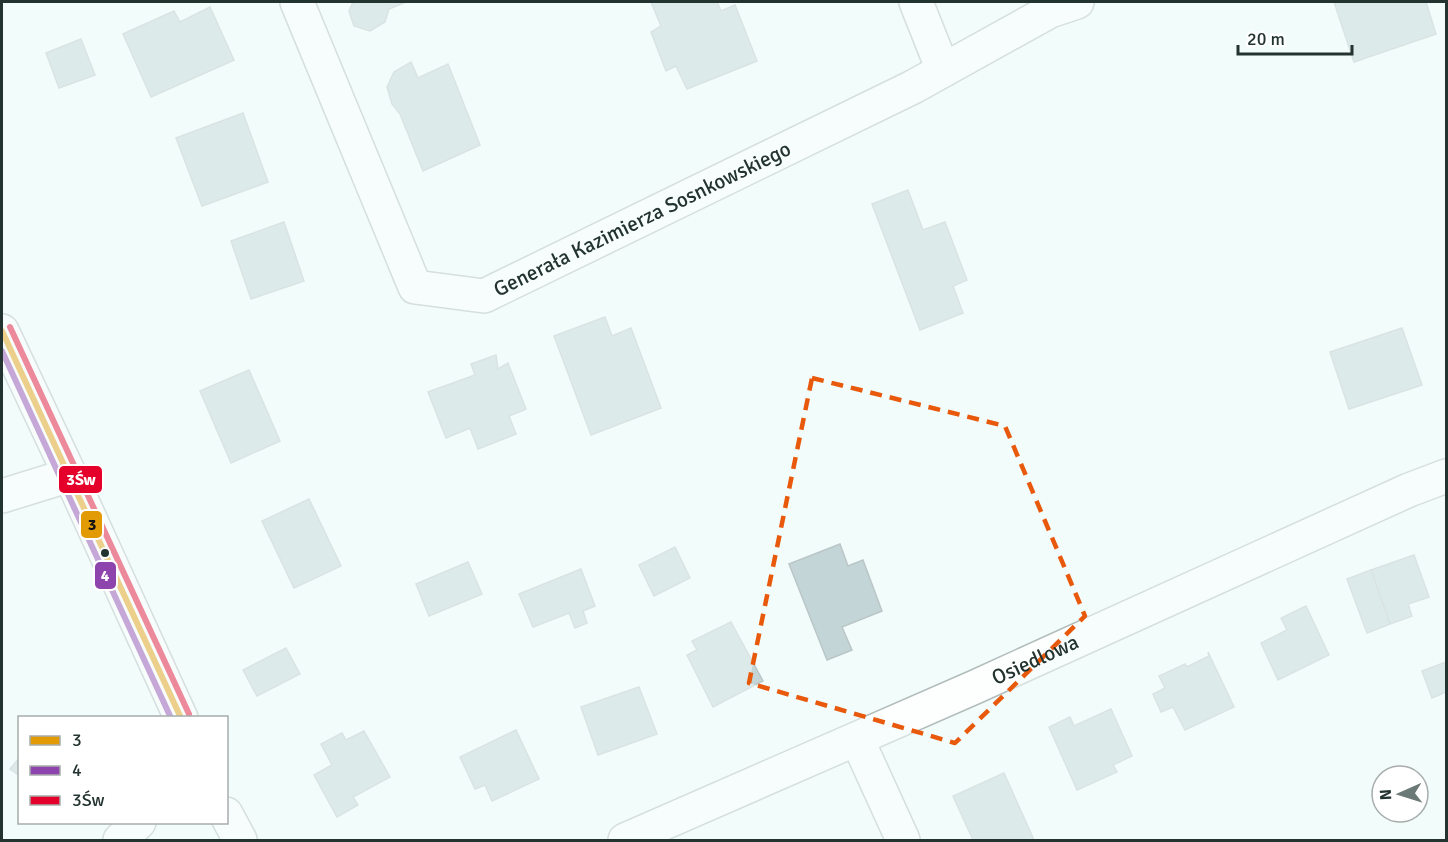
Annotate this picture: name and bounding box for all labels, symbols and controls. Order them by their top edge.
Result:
scale bar [1238,18,1352,56]
text: 20 m [1247,28,1285,50]
street label: Generała Kazimierza Sosnkowskiego [489,136,795,302]
line badge: 3Św [58,465,103,494]
text: 3Św [66,470,97,490]
line badge: 3 [80,510,103,539]
text: 3 [88,515,96,535]
unlabelled marker [99,547,111,559]
line badge: 4 [94,561,117,590]
text: 4 [101,566,110,586]
street label: Osiedlowa [988,629,1083,691]
legend [18,716,228,824]
text: 3 [72,729,82,751]
text: 4 [72,759,82,781]
north arrow [1370,764,1430,824]
text: 3Św [72,789,104,811]
text: N [1376,789,1396,801]

